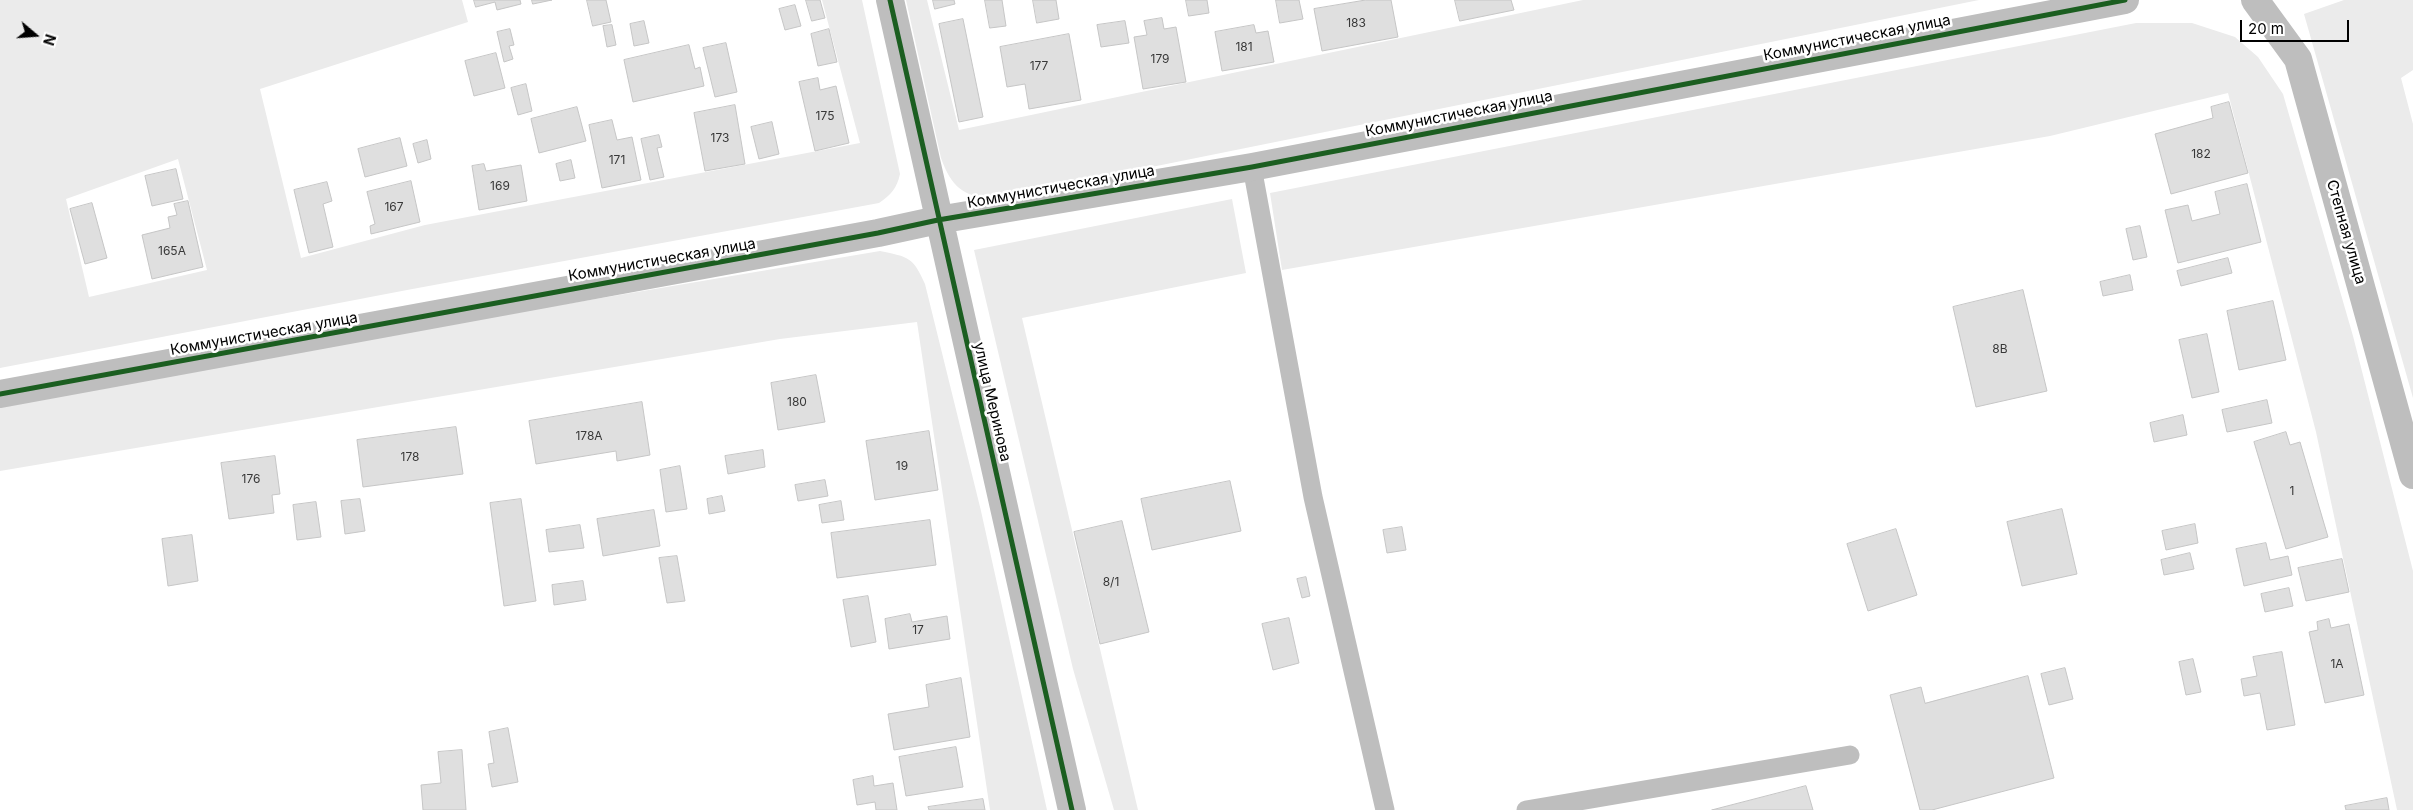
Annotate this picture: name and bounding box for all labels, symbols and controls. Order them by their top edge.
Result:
north arrow [10,10,60,60]
scale bar [2243,10,2352,42]
street label: Коммунистическая улица [1762,11,1952,65]
house number: 183 [1346,16,1366,30]
text: 20 m [2248,19,2284,38]
text: N [40,32,59,47]
house number: 181 [1235,40,1253,54]
house number: 179 [1151,52,1169,66]
house number: 177 [1030,59,1048,73]
street label: Коммунистическая улица [1364,87,1554,141]
house number: 175 [816,109,834,123]
house number: 173 [711,131,729,145]
house number: 182 [2191,147,2211,161]
house number: 171 [609,153,625,167]
street label: Коммунистическая улица [966,162,1156,212]
street label: Степная улица [2323,178,2369,286]
house number: 169 [490,179,510,193]
house number: 167 [384,200,404,214]
street label: Коммунистическая улица [567,235,757,285]
house number: 165А [158,244,186,258]
street label: Коммунистическая улица [169,309,359,359]
street label: улица Меринова [970,341,1014,463]
house number: 8В [1992,342,2008,356]
house number: 180 [787,395,807,409]
house number: 178А [575,429,603,443]
house number: 178 [401,450,419,464]
house number: 19 [896,459,908,473]
house number: 176 [242,472,260,486]
house number: 1 [2290,484,2294,498]
house number: 8/1 [1103,575,1119,589]
house number: 17 [912,623,924,637]
house number: 1А [2330,657,2344,671]

